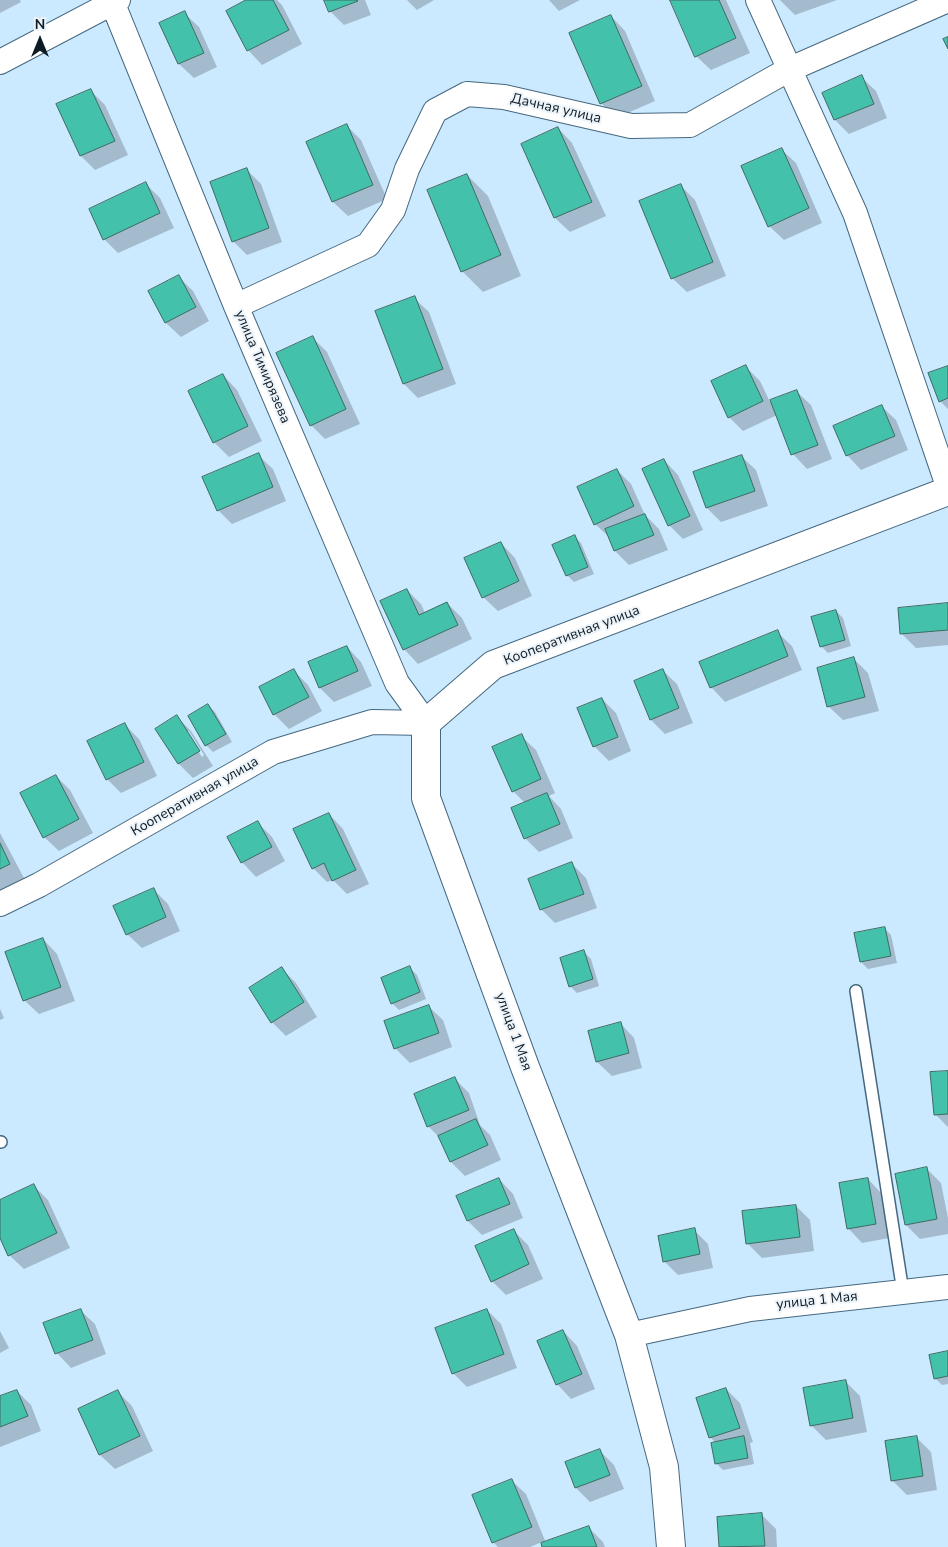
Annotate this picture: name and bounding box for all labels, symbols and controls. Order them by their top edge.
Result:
north arrow [15,15,65,65]
text: N [35,15,45,34]
street label: Дачная улица [509,90,603,128]
street label: улица Тимирязева [231,308,293,426]
street label: Кооперативная улица [502,602,642,670]
street label: Кооперативная улица [128,754,262,840]
street label: улица 1 Мая [491,991,535,1073]
street label: улица 1 Мая [775,1288,859,1314]

